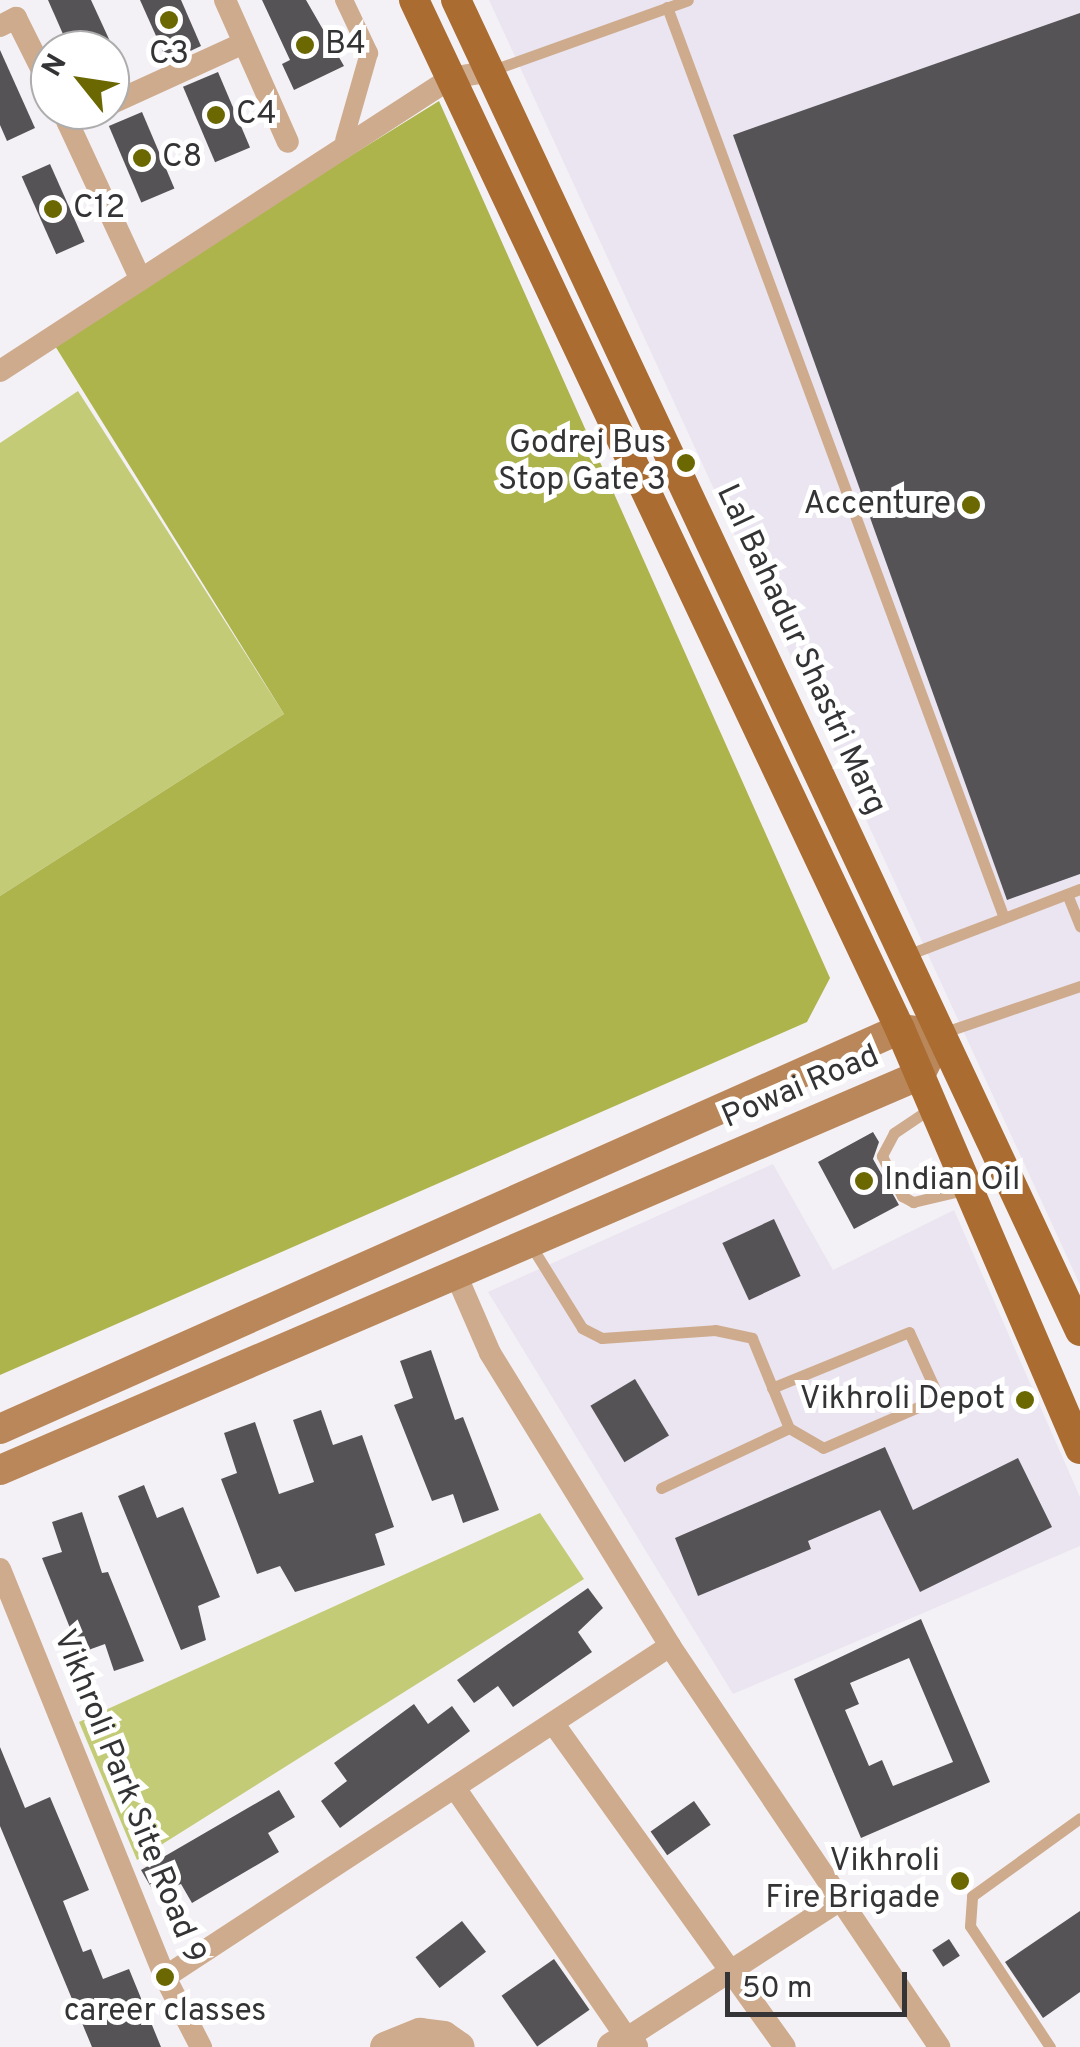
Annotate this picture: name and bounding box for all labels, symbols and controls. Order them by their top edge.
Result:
marker: C3 [158,9,180,31]
place label: B4 [325,26,366,64]
north arrow [30,30,130,130]
marker: B4 [294,34,316,56]
place label: C3 [149,36,189,74]
text: N [35,48,76,84]
place label: C4 [236,96,277,134]
marker: C4 [205,104,227,126]
place label: C8 [162,139,202,177]
marker: C8 [131,147,153,169]
place label: C12 [73,190,125,228]
marker: C12 [42,198,64,220]
place label: Godrej Bus Stop Gate 3 [498,426,666,501]
marker: Godrej Bus Stop Gate 3 [675,452,697,474]
street label: Lal Bahadur Shastri Marg [707,479,893,821]
place label: Accenture [804,486,951,524]
marker: Accenture [960,494,982,516]
street label: Powai Road [717,1038,885,1138]
place label: Indian Oil [884,1162,1020,1200]
marker: Indian Oil [853,1170,875,1192]
place label: Vikhroli Depot [800,1381,1005,1419]
marker: Vikhroli Depot [1014,1389,1036,1411]
street label: Vikhroli Park Site Road 9 [44,1625,212,1969]
place label: Vikhroli Fire Brigade [765,1844,940,1919]
marker: Vikhroli Fire Brigade [949,1870,971,1892]
scale bar [730,1952,912,2014]
marker: career classes [154,1966,176,1988]
text: 50 m [742,1971,812,2008]
place label: career classes [64,1993,266,2031]

